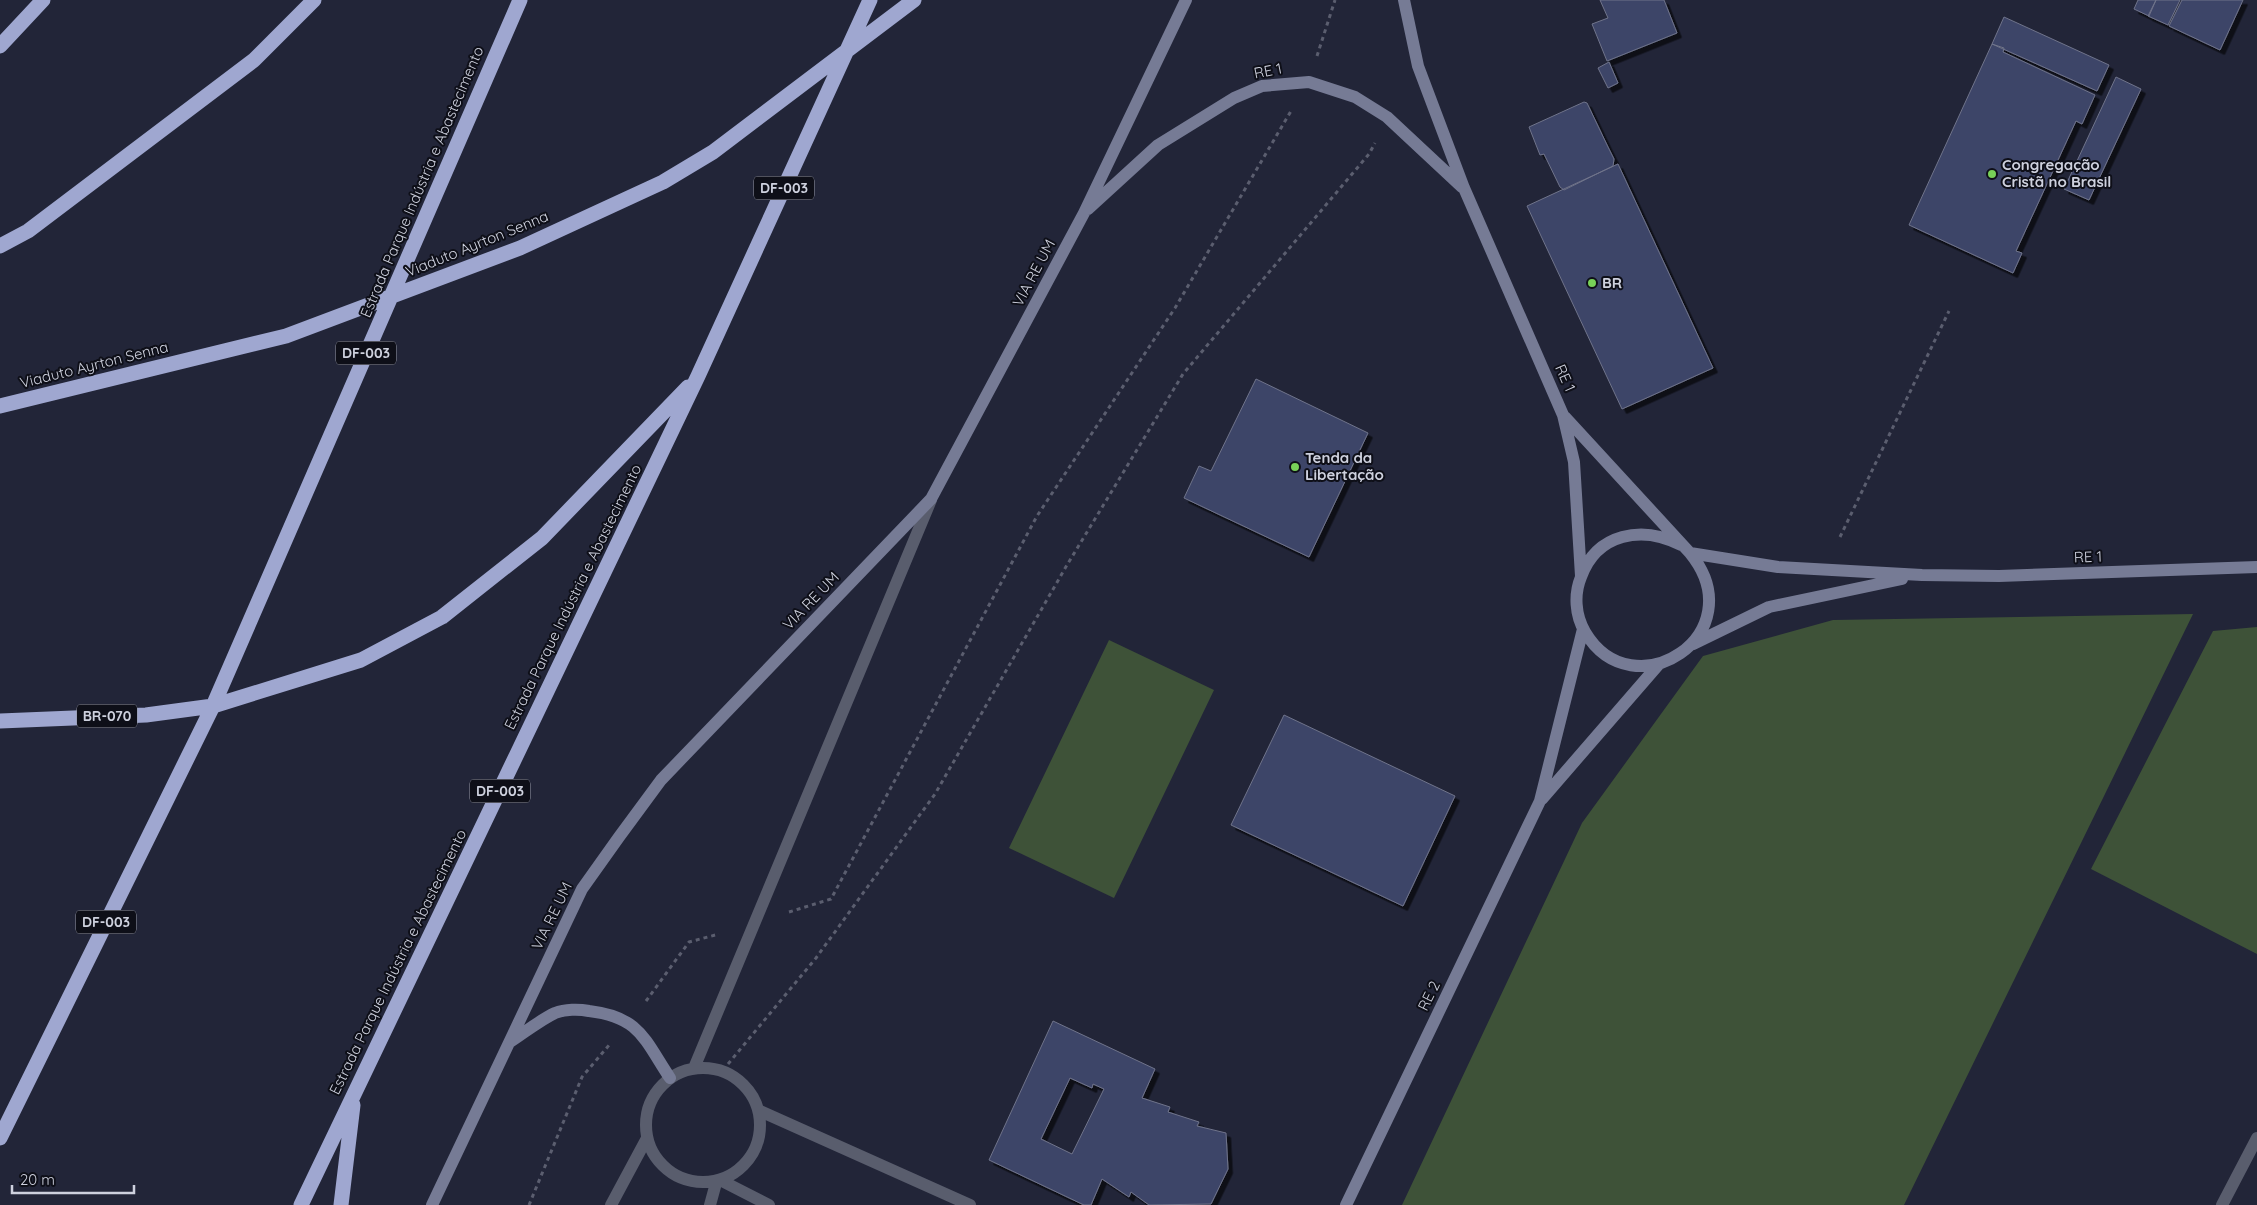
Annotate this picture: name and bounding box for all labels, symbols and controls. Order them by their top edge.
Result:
street label: Estrada Parque Indústria e Abastecimento [356,43,487,320]
street label: RE 1 [1252,58,1284,83]
place label: Congregação Cristã no Brasil [2002,155,2111,191]
marker: Congregação Cristã no Brasil [1986,168,1998,180]
road number: DF-003 [754,177,814,200]
street label: Viaduto Ayrton Senna [403,206,551,281]
street label: VIA RE UM [1008,236,1059,310]
place label: BR [1602,273,1622,292]
marker: BR [1586,277,1598,289]
street label: Viaduto Ayrton Senna [18,337,170,392]
road number: DF-003 [336,342,396,364]
street label: RE 1 [1551,361,1580,395]
place label: Tenda da Libertação [1305,448,1384,484]
street label: Estrada Parque Indústria e Abastecimento [500,461,645,732]
marker: Tenda da Libertação [1289,461,1301,473]
street label: RE 1 [2074,547,2102,566]
street label: VIA RE UM [778,568,843,634]
road number: BR-070 [77,704,137,728]
road number: DF-003 [470,779,530,802]
street label: Estrada Parque Indústria e Abastecimento [325,826,470,1097]
street label: VIA RE UM [527,879,576,953]
road number: DF-003 [76,910,136,934]
street label: RE 2 [1413,978,1444,1014]
scale bar [12,1162,135,1194]
text: 20 m [20,1170,55,1189]

